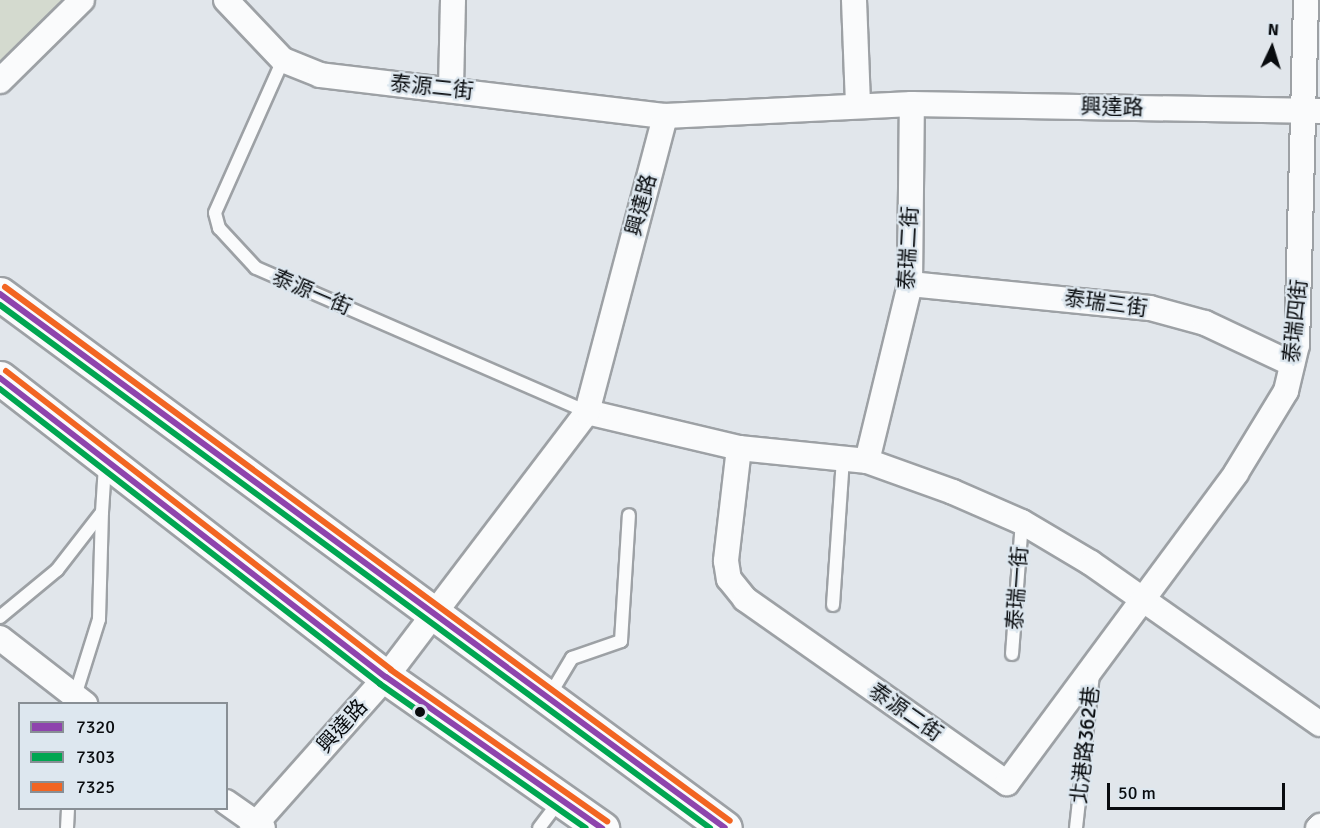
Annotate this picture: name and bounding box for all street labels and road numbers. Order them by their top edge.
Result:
street label: 泰源二街 [389,70,475,104]
street label: 興達路 [1080,94,1144,120]
street label: 興達路 [621,171,661,239]
street label: 泰瑞二街 [893,205,923,291]
street label: 泰源一街 [268,264,356,320]
street label: 泰瑞四街 [1278,278,1312,364]
street label: 泰瑞三街 [1063,285,1149,321]
street label: 泰瑞一街 [1002,545,1032,631]
street label: 泰源二街 [864,678,948,746]
street label: 北港路362巷 [1066,685,1104,805]
street label: 興達路 [312,694,372,758]

